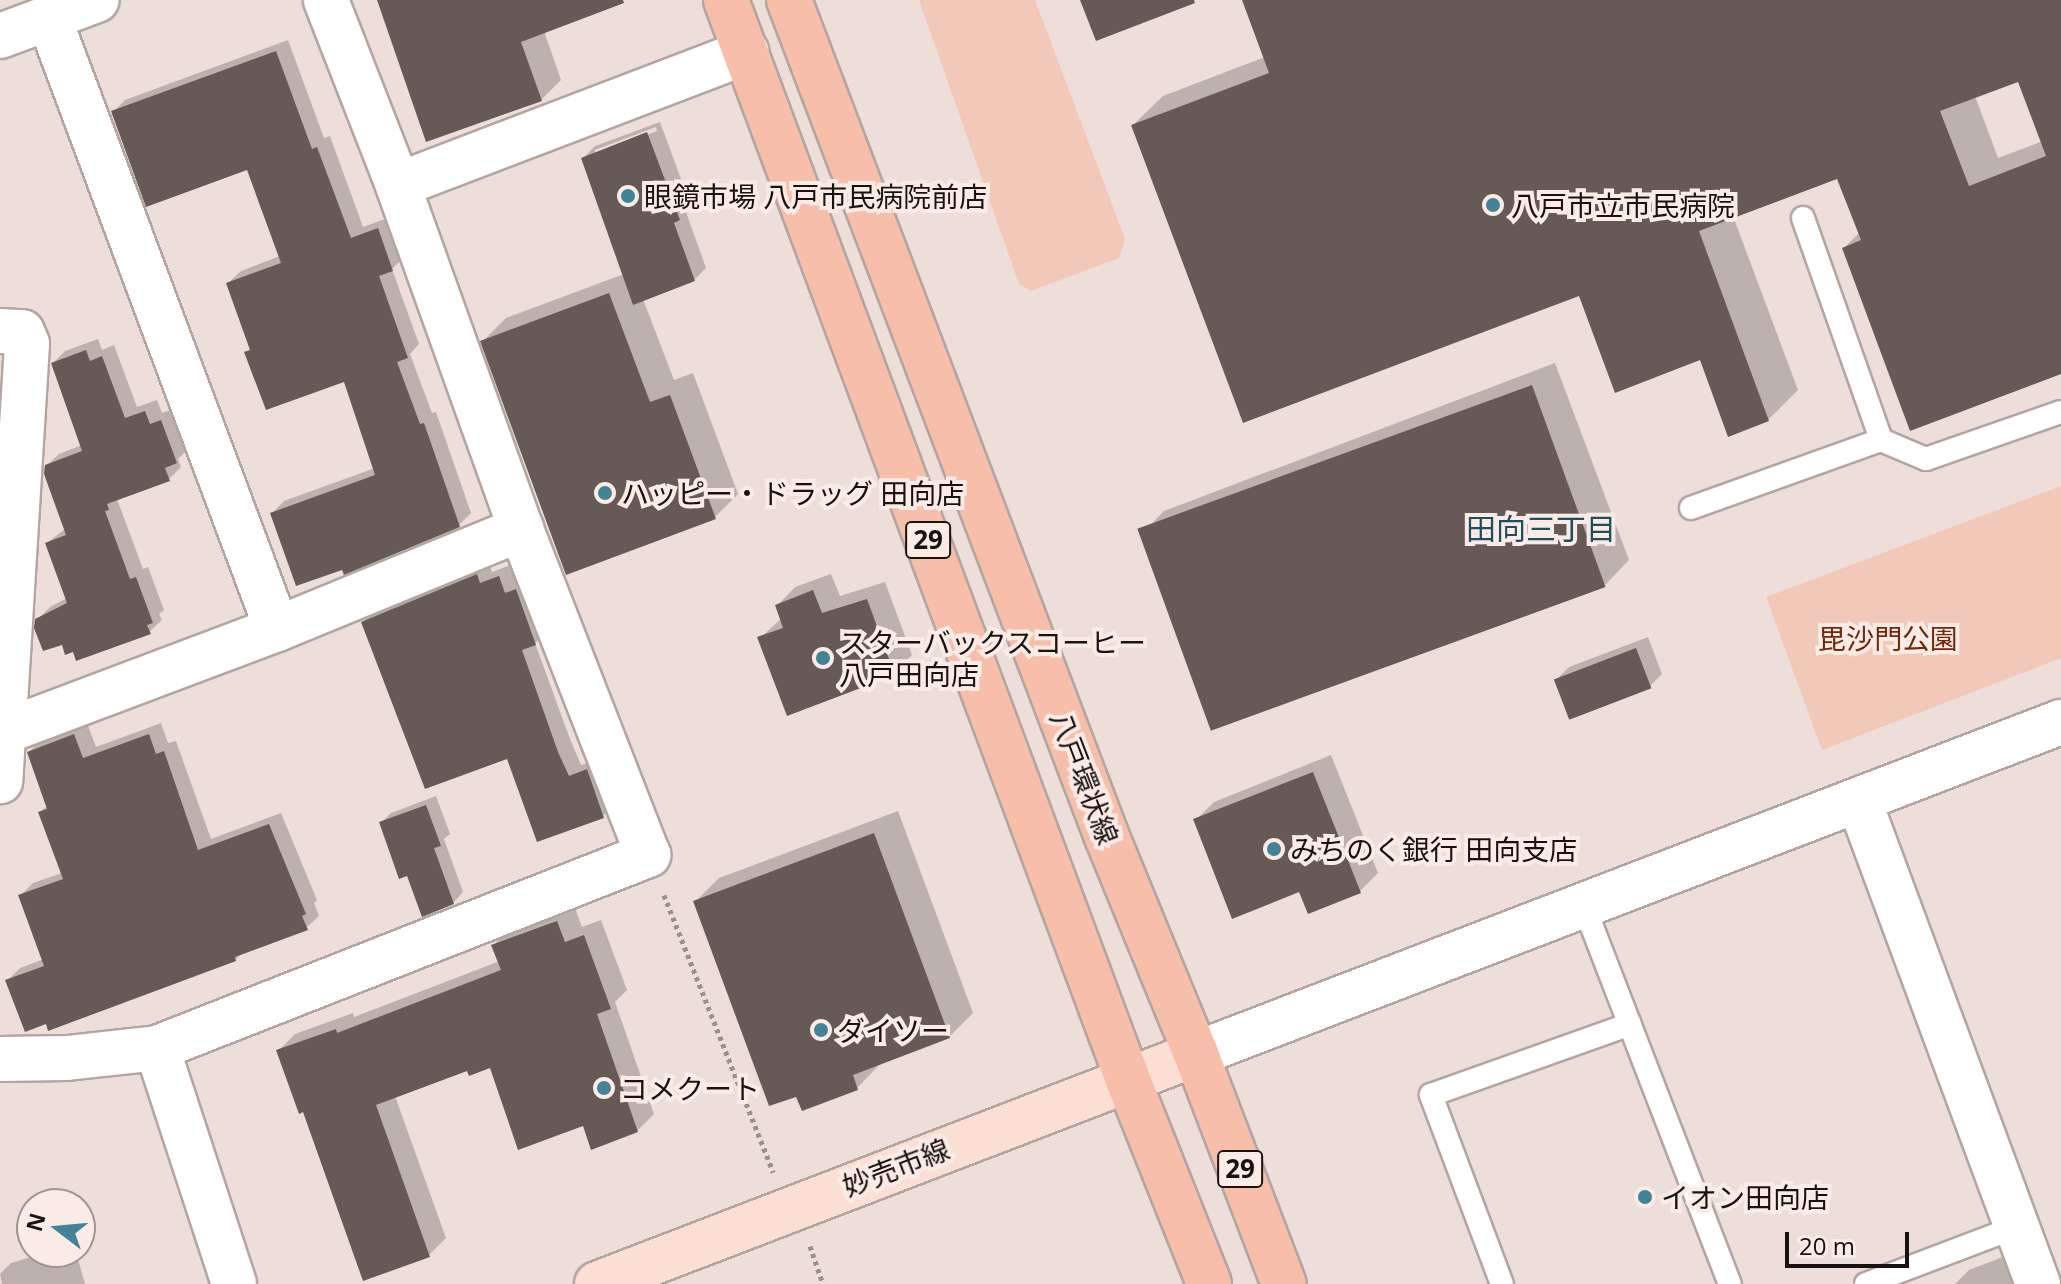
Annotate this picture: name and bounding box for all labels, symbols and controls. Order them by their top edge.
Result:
place label: 眼鏡市場 八戸市民病院前店 [644,179,987,213]
marker: 眼鏡市場 八戸市民病院前店 [619,187,637,205]
place label: 八戸市立市民病院 [1511,188,1735,222]
marker: 八戸市立市民病院 [1482,194,1504,216]
place label: ハッピー・ドラッグ 田向店 [621,476,964,510]
marker: ハッピー・ドラッグ 田向店 [596,484,614,502]
district label: 田向三丁目 [1466,511,1616,547]
road number: 29 [904,518,952,562]
park label: 毘沙門公園 [1818,621,1958,655]
place label: スターバックスコーヒー 八戸田向店 [839,625,1147,691]
marker: スターバックスコーヒー 八戸田向店 [814,649,832,667]
street label: 八戸環状線 [1044,707,1126,849]
place label: みちのく銀行 田向支店 [1290,832,1577,866]
marker: みちのく銀行 田向支店 [1265,840,1283,858]
place label: ダイソー [837,1013,949,1047]
marker: ダイソー [812,1021,830,1039]
place label: コメクート [620,1071,760,1105]
marker: コメクート [595,1079,613,1097]
street label: 妙売市線 [838,1131,954,1203]
road number: 29 [1216,1147,1264,1191]
place label: イオン田向店 [1661,1180,1829,1214]
north arrow [16,1188,96,1268]
marker: イオン田向店 [1636,1188,1654,1206]
text: N [18,1209,52,1235]
scale bar [1789,1216,1913,1266]
text: 20 m [1799,1229,1855,1262]

